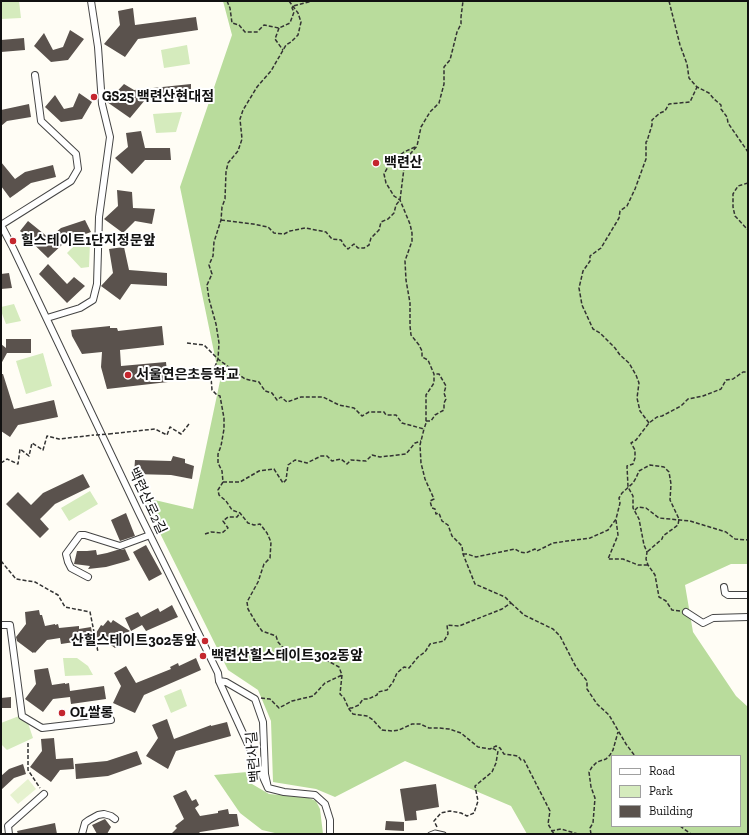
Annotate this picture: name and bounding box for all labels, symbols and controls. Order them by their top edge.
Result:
place label: GS25 백련산현대점 [102,89,214,105]
marker: GS25 백련산현대점 [89,92,99,102]
place label: 백련산 [384,155,423,171]
marker: 백련산 [371,158,381,168]
place label: 힐스테이트1단지정문앞 [21,233,155,249]
marker: 힐스테이트1단지정문앞 [8,236,18,246]
place label: 서울연은초등학교 [136,367,239,383]
marker: 서울연은초등학교 [123,370,133,380]
street label: 백련산로2길 [124,465,170,537]
place label: 산힐스테이트302동앞 [71,633,197,649]
marker: 산힐스테이트302동앞 [200,636,210,646]
place label: 백련산힐스테이트302동앞 [211,648,363,664]
marker: 백련산힐스테이트302동앞 [198,651,208,661]
place label: OL쌀롱 [70,705,113,721]
marker: OL쌀롱 [57,708,67,718]
street label: 백련사길 [243,731,265,783]
legend [611,755,741,827]
text: Road [649,764,675,778]
text: Park [649,784,673,798]
text: Building [649,804,693,818]

